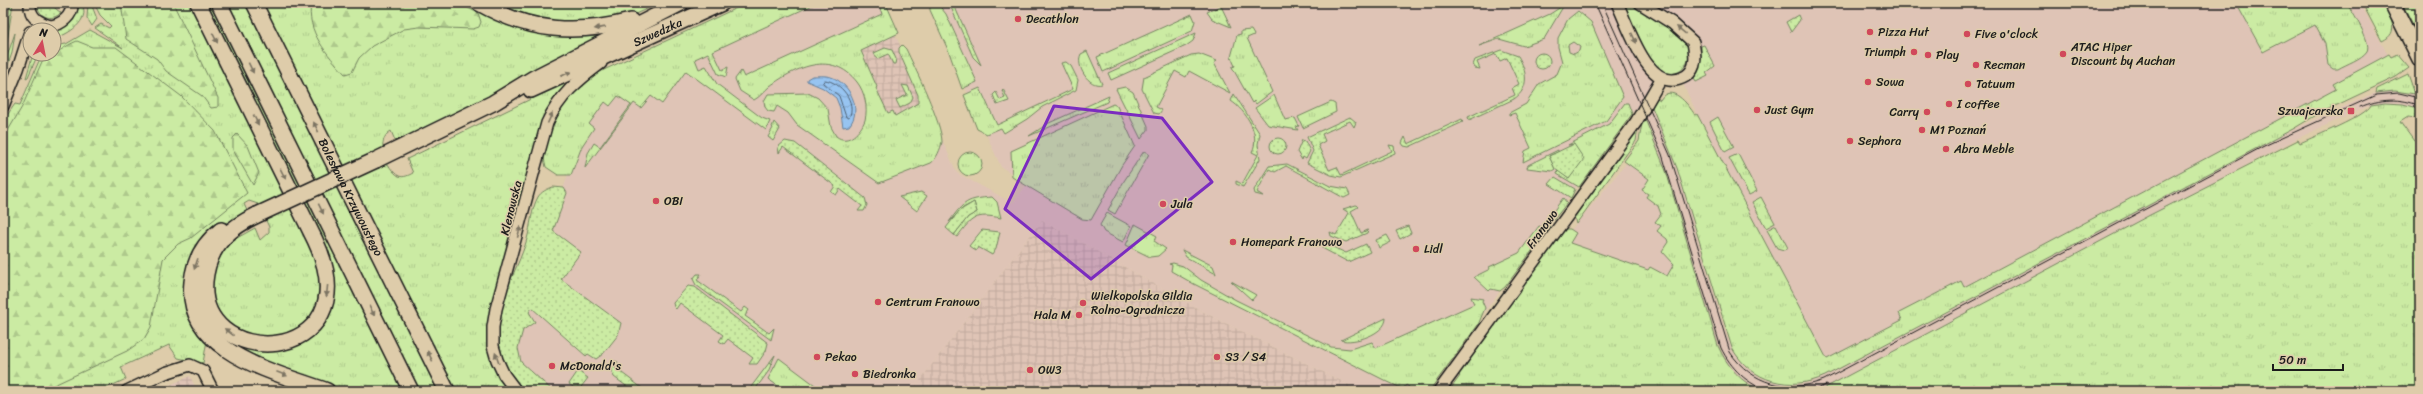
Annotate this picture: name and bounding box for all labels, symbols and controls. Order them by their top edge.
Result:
place label: Decathlon [1026,8,1079,30]
street label: Szwedzka [629,11,687,53]
marker: Decathlon [1013,14,1023,24]
place label: Pizza Hut [1878,21,1930,43]
north arrow [22,22,62,62]
text: N [37,22,49,43]
place label: Five o'clock [1975,23,2039,45]
one-way arrow [594,25,606,31]
one-way arrow [1675,26,1686,35]
marker: Pizza Hut [1865,27,1875,37]
marker: Five o'clock [1962,29,1972,39]
one-way arrow [212,32,218,44]
one-way arrow [1631,33,1637,44]
place label: ATAC Hiper Discount by Auchan [2070,36,2176,72]
place label: Triumph [1864,41,1906,63]
place label: Play [1936,44,1960,66]
marker: Triumph [1909,47,1919,57]
marker: ATAC Hiper Discount by Auchan [2058,49,2068,59]
marker: Play [1923,50,1933,60]
place label: Recman [1984,54,2026,76]
marker: Recman [1971,60,1981,70]
one-way arrow [248,62,255,73]
one-way arrow [560,71,571,77]
place label: Sowa [1876,71,1905,93]
place label: Tatuum [1976,73,2015,95]
marker: Sowa [1863,77,1873,87]
marker: Tatuum [1963,79,1973,89]
place label: I coffee [1956,93,2000,115]
place label: Just Gym [1764,99,1814,121]
marker: I coffee [1944,99,1954,109]
place label: Szwajcarska [2278,100,2343,122]
place label: Carry [1890,101,1920,123]
marker: Just Gym [1752,105,1762,115]
marker: Szwajcarska [2346,106,2356,116]
marker: Carry [1922,107,1932,117]
one-way arrow [547,111,553,123]
one-way arrow [252,114,259,126]
place label: M1 Poznań [1930,119,1986,141]
one-way arrow [313,121,319,133]
marker: M1 Poznań [1917,125,1927,135]
place label: Sephora [1858,130,1901,152]
street label: Bolesława Krzywoustego [312,134,389,260]
marker: Sephora [1845,136,1855,146]
place label: Abra Meble [1953,138,2014,160]
marker: Abra Meble [1941,144,1951,154]
one-way arrow [279,169,286,180]
street label: Klenowska [494,178,528,238]
place label: OBI [664,190,683,212]
place label: Jula [1170,193,1193,215]
marker: OBI [651,196,661,206]
marker: Jula [1158,199,1168,209]
one-way arrow [318,204,324,215]
street label: Franowo [1520,205,1564,253]
one-way arrow [516,226,522,238]
place label: Homepark Franowo [1241,231,1342,253]
marker: Homepark Franowo [1228,237,1238,247]
place label: Lidl [1424,238,1443,260]
marker: Lidl [1411,244,1421,254]
one-way arrow [193,258,199,270]
one-way arrow [324,285,331,297]
place label: Wielkopolska Gildia Rolno-Ogrodnicza [1091,285,1193,321]
place label: Centrum Franowo [886,291,980,313]
marker: Centrum Franowo [873,297,883,307]
marker: Wielkopolska Gildia Rolno-Ogrodnicza [1078,298,1088,308]
place label: Hala M [1034,304,1072,326]
one-way arrow [368,305,375,317]
marker: Hala M [1074,310,1084,320]
one-way arrow [224,327,235,336]
place label: Pekao [825,346,857,368]
place label: S3 / S4 [1225,346,1267,368]
scale bar [2273,346,2343,372]
text: 50 m [2279,349,2306,371]
one-way arrow [426,350,433,362]
one-way arrow [494,351,500,363]
marker: Pekao [812,352,822,362]
marker: S3 / S4 [1212,352,1222,362]
place label: McDonald's [560,355,622,377]
place label: OW3 [1038,359,1062,381]
marker: McDonald's [547,361,557,371]
place label: Biedronka [863,363,916,385]
marker: OW3 [1025,365,1035,375]
marker: Biedronka [850,369,860,379]
one-way arrow [276,371,288,377]

